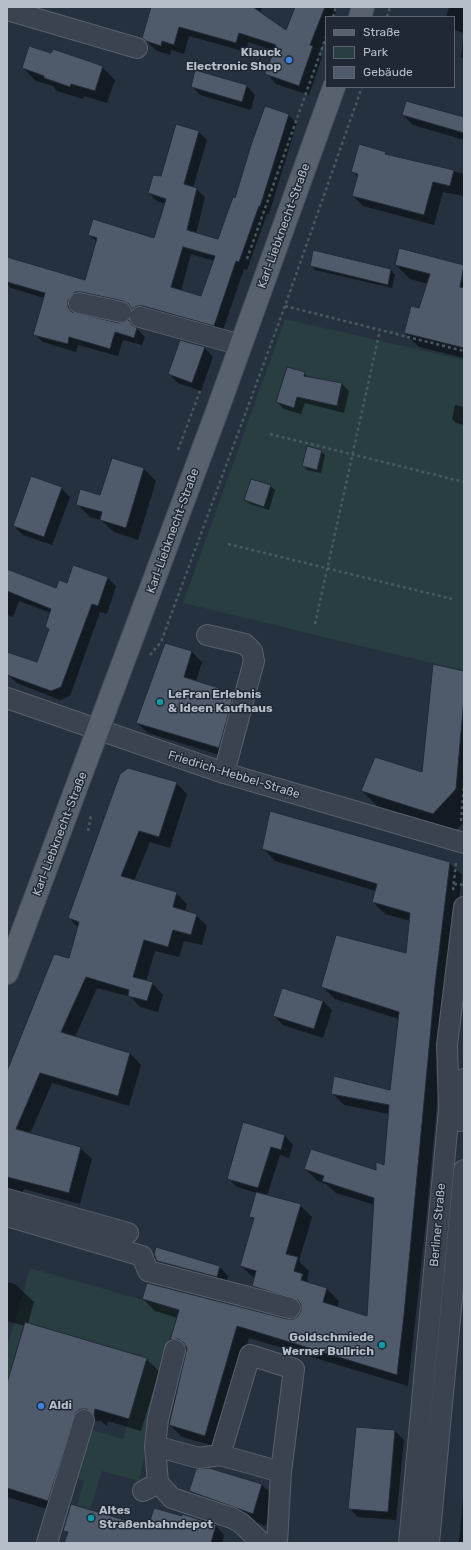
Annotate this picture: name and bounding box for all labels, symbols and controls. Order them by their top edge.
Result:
legend [325,16,455,88]
text: Straße [363,25,400,39]
text: Park [363,45,388,59]
place label: Klauck Electronic Shop [186,46,281,74]
marker: Klauck Electronic Shop [284,55,294,65]
text: Gebäude [363,65,413,79]
street label: Karl-Liebknecht-Straße [255,162,313,290]
street label: Karl-Liebknecht-Straße [144,467,202,595]
place label: LeFran Erlebnis & Ideen Kaufhaus [168,688,273,716]
marker: LeFran Erlebnis & Ideen Kaufhaus [155,697,165,707]
street label: Friedrich-Hebbel-Straße [166,748,302,802]
street label: Karl-Liebknecht-Straße [30,770,90,898]
street label: Berliner Straße [427,1183,449,1267]
place label: Goldschmiede Werner Bullrich [282,1331,374,1359]
marker: Goldschmiede Werner Bullrich [377,1340,387,1350]
place label: Aldi [49,1399,72,1413]
marker: Aldi [36,1401,46,1411]
place label: Altes Straßenbahndepot [99,1504,213,1532]
marker: Altes Straßenbahndepot [86,1513,96,1523]

